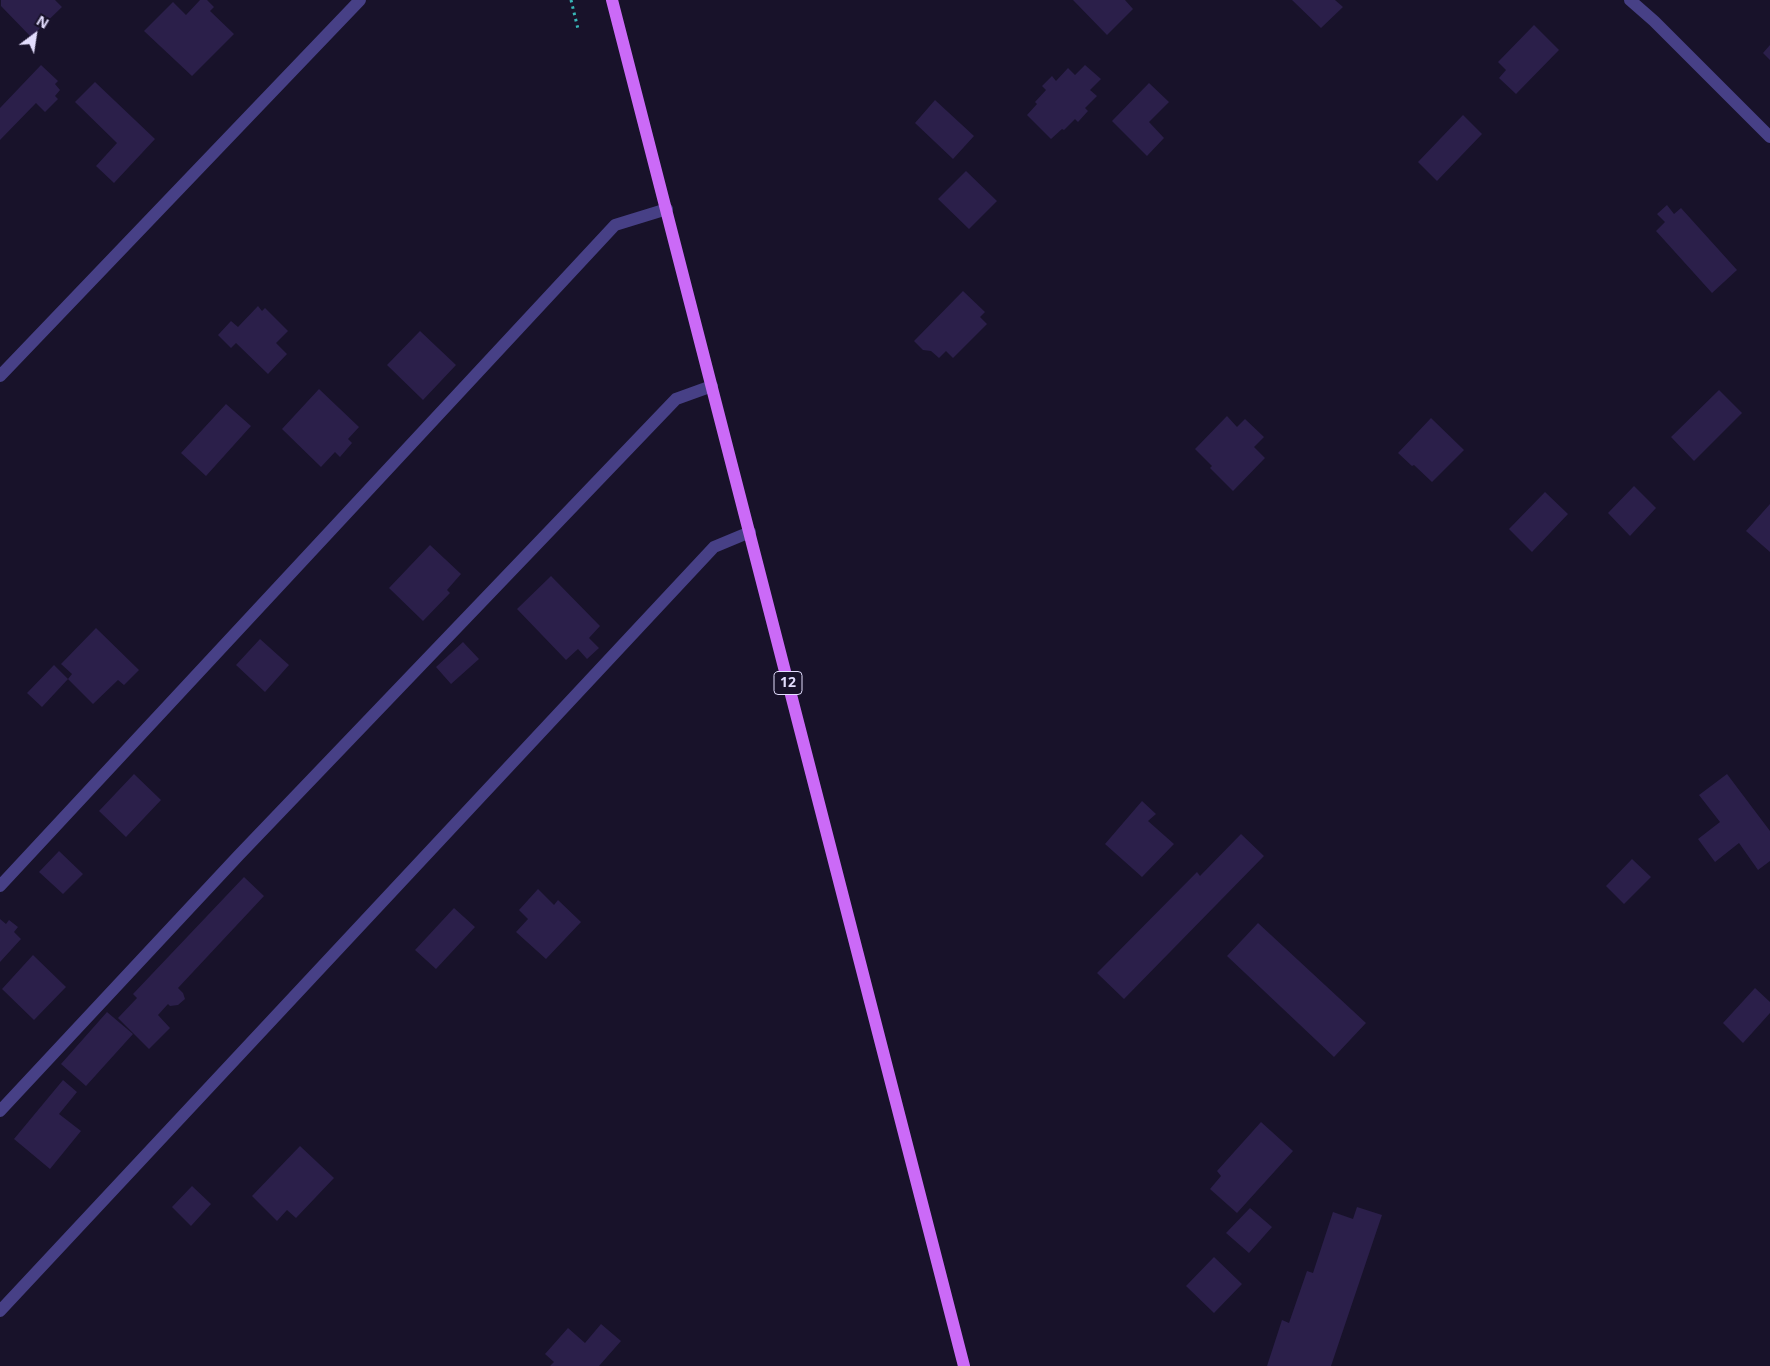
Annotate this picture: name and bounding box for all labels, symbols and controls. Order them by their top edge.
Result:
north arrow [10,10,60,60]
text: N [33,11,53,33]
road number: 12 [774,671,802,694]

